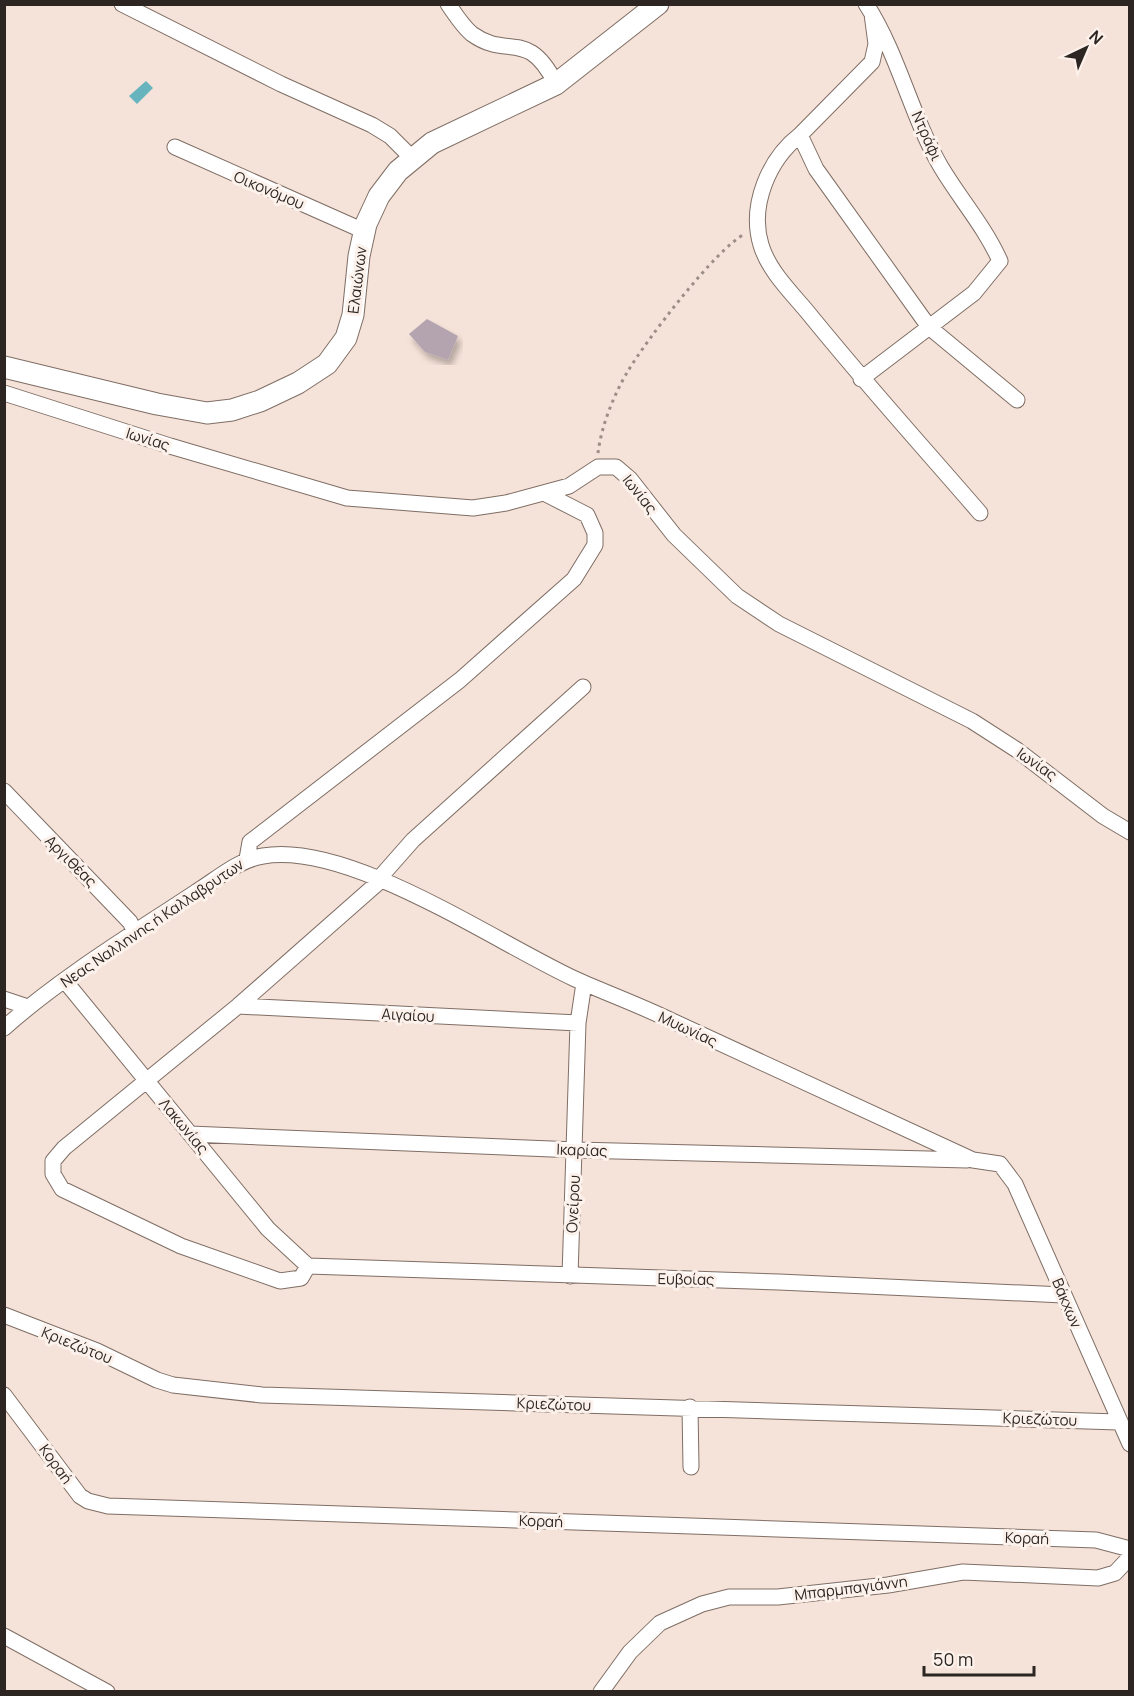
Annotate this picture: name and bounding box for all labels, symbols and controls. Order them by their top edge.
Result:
north arrow [1056,18,1116,78]
text: N [1085,25,1108,49]
street label: Ντράφι [907,108,947,164]
street label: Οικονόμου [230,166,308,214]
street label: Ελαιώνων [342,245,372,315]
street label: Ιωνίας [124,422,172,456]
street label: Ιωνίας [618,470,662,518]
street label: Ιωνίας [1013,743,1061,785]
street label: Αργιθέας [40,830,102,892]
street label: Νεας Nαλληνης ή Καλλαβρυτων [56,853,248,992]
street label: Αιγαίου [381,1003,435,1027]
street label: Μυωνίας [655,1006,721,1052]
street label: Λακωνίας [154,1094,214,1158]
street label: Ικαρίας [556,1139,608,1161]
street label: Ονείρου [561,1175,585,1233]
street label: Ευβοίας [657,1268,715,1290]
street label: Βάκχων [1047,1275,1087,1332]
street label: Κριεζώτου [38,1321,116,1369]
street label: Κριεζώτου [516,1392,592,1416]
street label: Κριεζώτου [1002,1407,1078,1431]
street label: Κοραή [35,1440,78,1488]
street label: Κοραή [519,1510,564,1532]
street label: Κοραή [1005,1527,1050,1549]
street label: Μπαρμπαγιάννη [793,1571,909,1605]
scale bar [924,1639,1034,1677]
text: 50 m [933,1647,973,1671]

